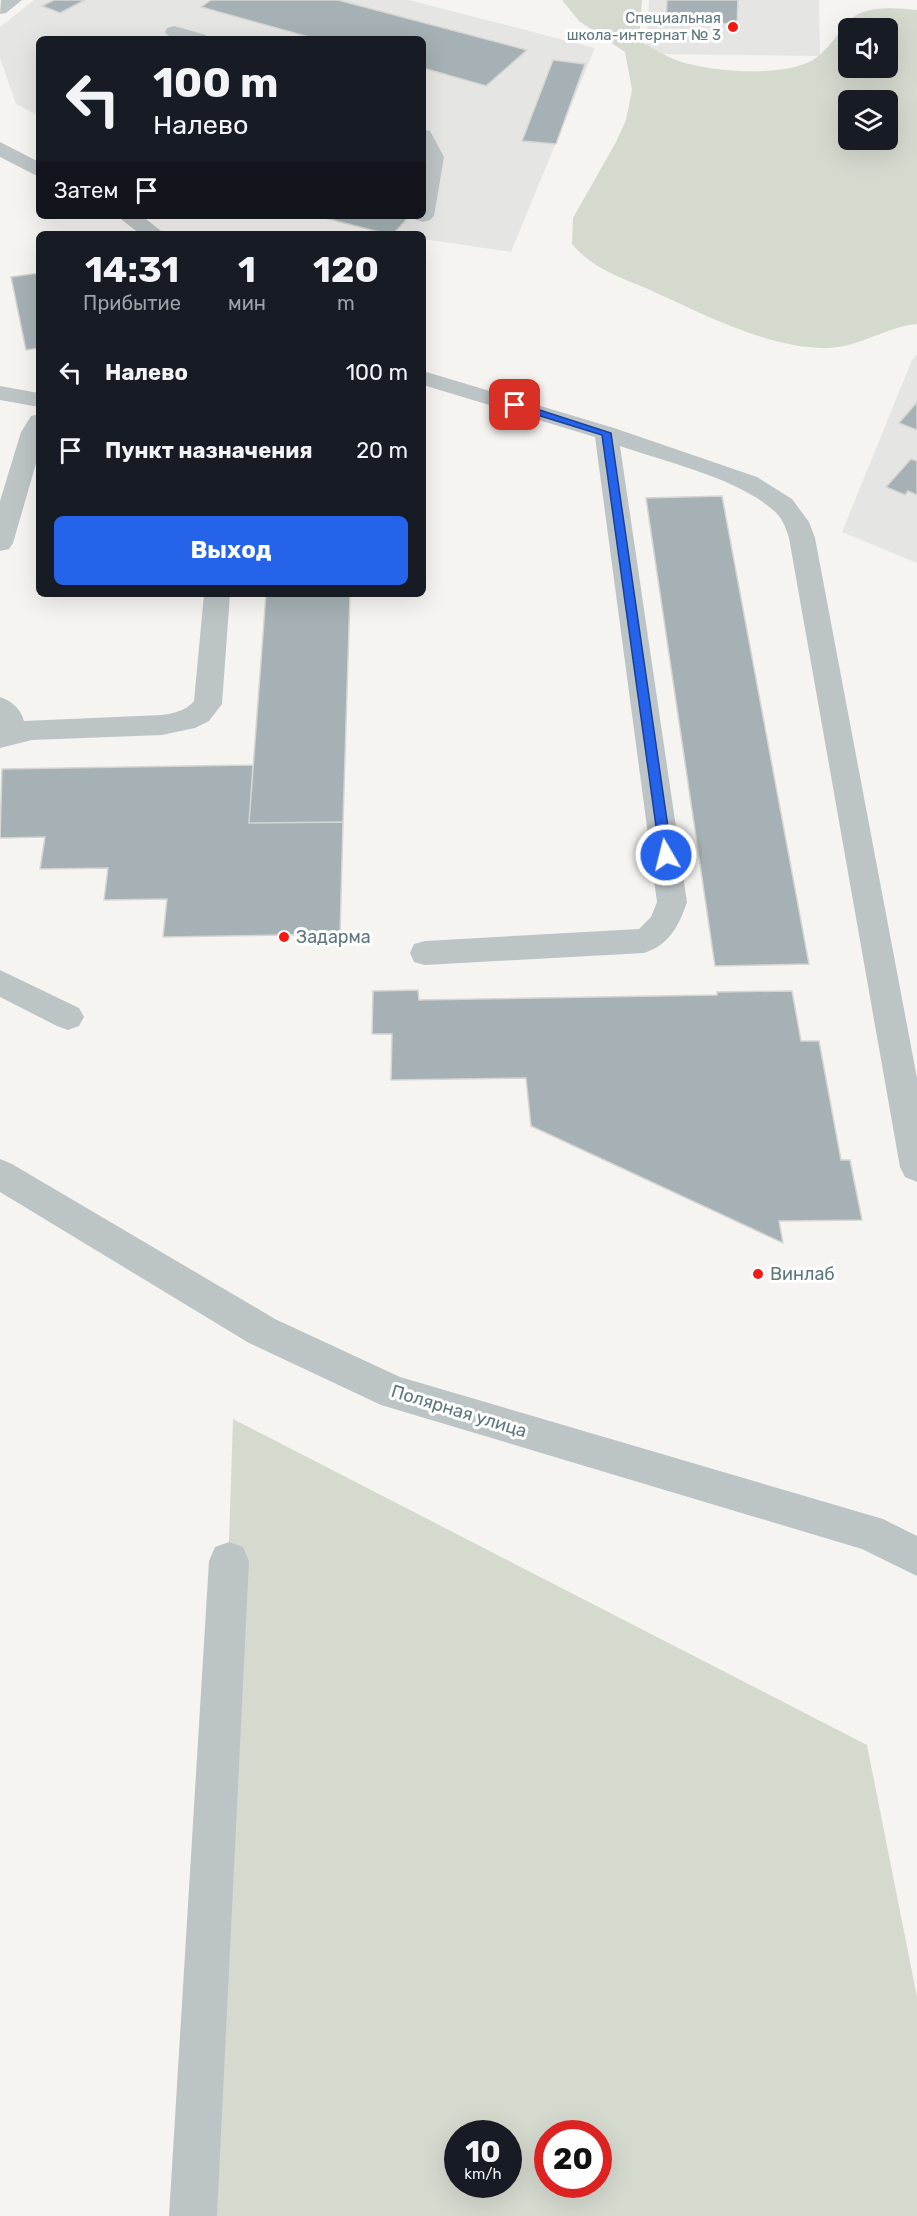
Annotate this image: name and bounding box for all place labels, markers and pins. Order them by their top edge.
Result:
place label: Специальная школа-интернат № 3 [567,9,721,44]
marker: Специальная школа-интернат № 3 [726,20,740,34]
pin [489,379,540,430]
place label: Задарма [296,926,371,948]
marker: Задарма [277,930,291,944]
place label: Винлаб [770,1263,835,1285]
marker: Винлаб [751,1267,765,1281]

